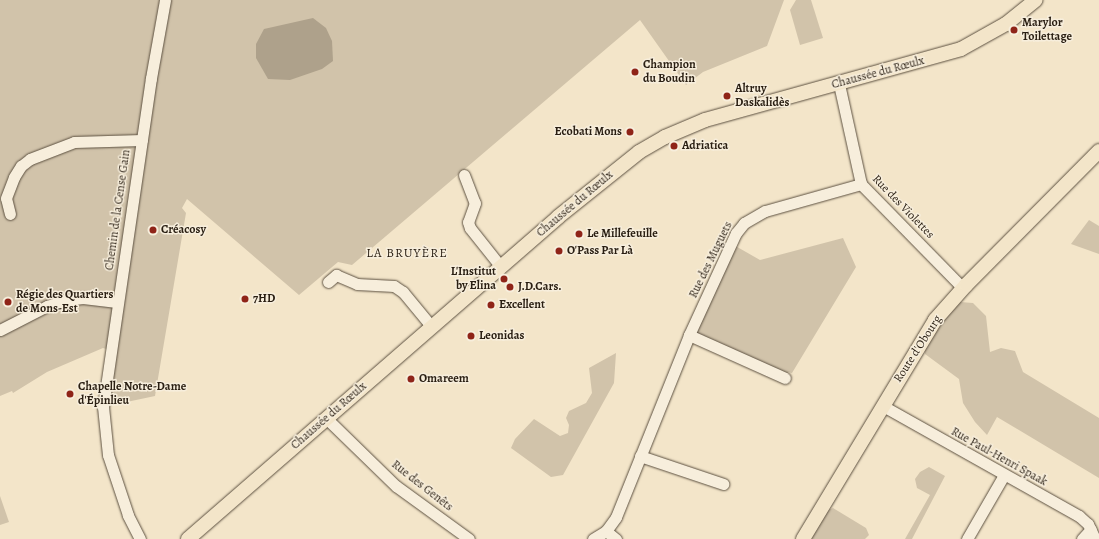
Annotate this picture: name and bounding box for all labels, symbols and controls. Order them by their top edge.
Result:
place label: Marylor Toilettage [1022,16,1072,44]
marker: Marylor Toilettage [1009,25,1019,35]
street label: Chaussée du Rœulx [830,54,926,92]
place label: Champion du Boudin [643,58,696,86]
marker: Champion du Boudin [630,67,640,77]
place label: Altruy Daskalidès [735,82,789,110]
marker: Altruy Daskalidès [722,91,732,101]
place label: Ecobati Mons [555,125,622,139]
marker: Ecobati Mons [625,127,635,137]
place label: Adriatica [682,139,728,153]
marker: Adriatica [669,141,679,151]
street label: Chemin de la Cense Gain [102,149,134,271]
street label: Chaussée du Rœulx [534,168,616,240]
street label: Rue des Violettes [869,172,937,242]
street label: Rue des Muguets [686,219,736,301]
place label: Créacosy [161,223,206,237]
marker: Créacosy [148,225,158,235]
place label: Le Millefeuille [587,227,658,241]
marker: Le Millefeuille [574,229,584,239]
place label: O'Pass Par Là [567,244,633,258]
district label: LA BRUYÈRE [366,245,448,261]
marker: O'Pass Par Là [554,246,564,256]
place label: L'Institut by Elina [451,265,496,293]
marker: L'Institut by Elina [499,274,509,284]
place label: J.D.Cars. [518,280,561,294]
marker: J.D.Cars. [505,282,515,292]
place label: Régie des Quartiers de Mons-Est [16,288,113,316]
place label: 7HD [253,292,275,306]
marker: 7HD [240,294,250,304]
marker: Régie des Quartiers de Mons-Est [3,297,13,307]
place label: Excellent [499,298,545,312]
marker: Excellent [486,300,496,310]
street label: Route d'Obourg [891,313,945,385]
place label: Leonidas [479,329,524,343]
marker: Leonidas [466,331,476,341]
place label: Omareem [419,372,469,386]
marker: Omareem [406,374,416,384]
street label: Chaussée du Rœulx [288,379,370,453]
place label: Chapelle Notre-Dame d'Épinlieu [78,380,186,408]
marker: Chapelle Notre-Dame d'Épinlieu [65,389,75,399]
street label: Rue Paul-Henri Spaak [948,425,1050,489]
street label: Rue des Genêts [388,458,456,514]

